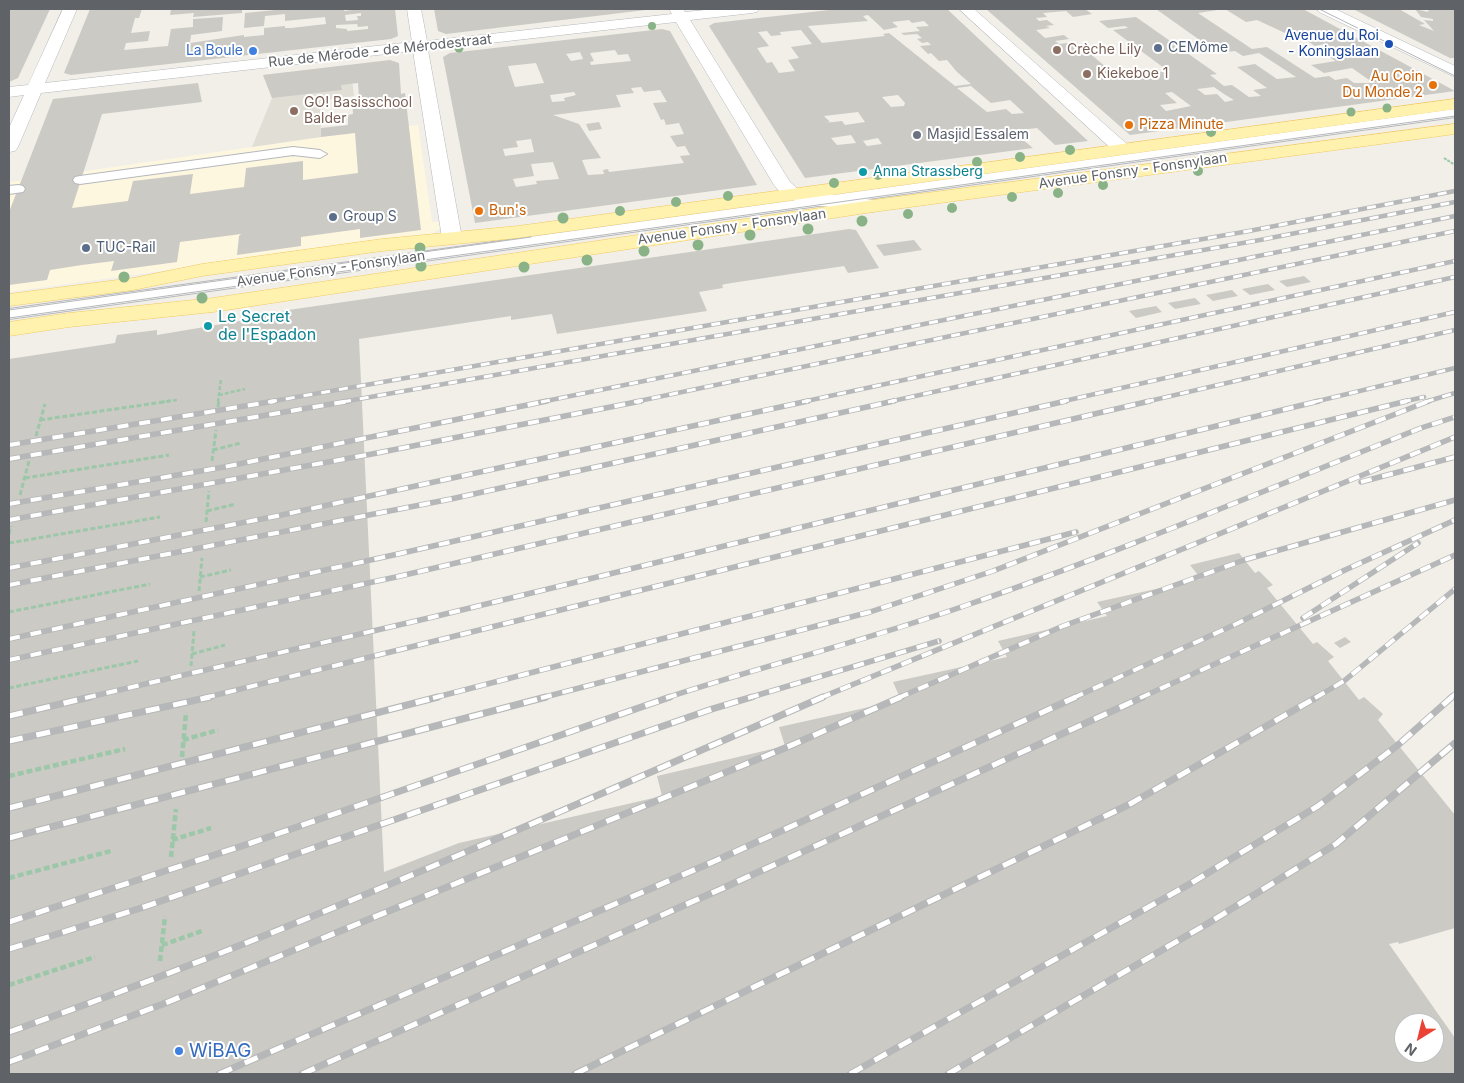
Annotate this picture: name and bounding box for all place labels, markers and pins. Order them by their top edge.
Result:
place label: Avenue du Roi - Koningslaan [1285,28,1379,60]
marker: Avenue du Roi - Koningslaan [1383,38,1395,50]
place label: CEMôme [1168,40,1228,56]
place label: Crèche Lily [1067,42,1141,58]
marker: CEMôme [1152,42,1164,54]
place label: La Boule [186,43,243,59]
marker: Crèche Lily [1051,44,1063,56]
marker: La Boule [247,45,259,57]
place label: Kiekeboe 1 [1097,66,1168,82]
marker: Kiekeboe 1 [1081,68,1093,80]
place label: Au Coin Du Monde 2 [1342,69,1423,102]
marker: Au Coin Du Monde 2 [1427,79,1439,91]
place label: GO! Basisschool Balder [304,95,412,128]
marker: GO! Basisschool Balder [288,105,300,117]
place label: Pizza Minute [1139,117,1224,133]
marker: Pizza Minute [1123,119,1135,131]
place label: Masjid Essalem [927,127,1029,143]
marker: Masjid Essalem [911,129,923,141]
place label: Anna Strassberg [873,164,983,180]
marker: Anna Strassberg [857,166,869,178]
place label: Bun's [489,203,526,219]
marker: Bun's [473,205,485,217]
place label: Group S [343,209,397,225]
marker: Group S [327,211,339,223]
place label: TUC-Rail [96,240,156,256]
marker: TUC-Rail [80,242,92,254]
place label: Le Secret de l'Espadon [218,307,316,345]
marker: Le Secret de l'Espadon [202,320,214,332]
place label: WiBAG [189,1040,251,1062]
marker: WiBAG [173,1045,185,1057]

